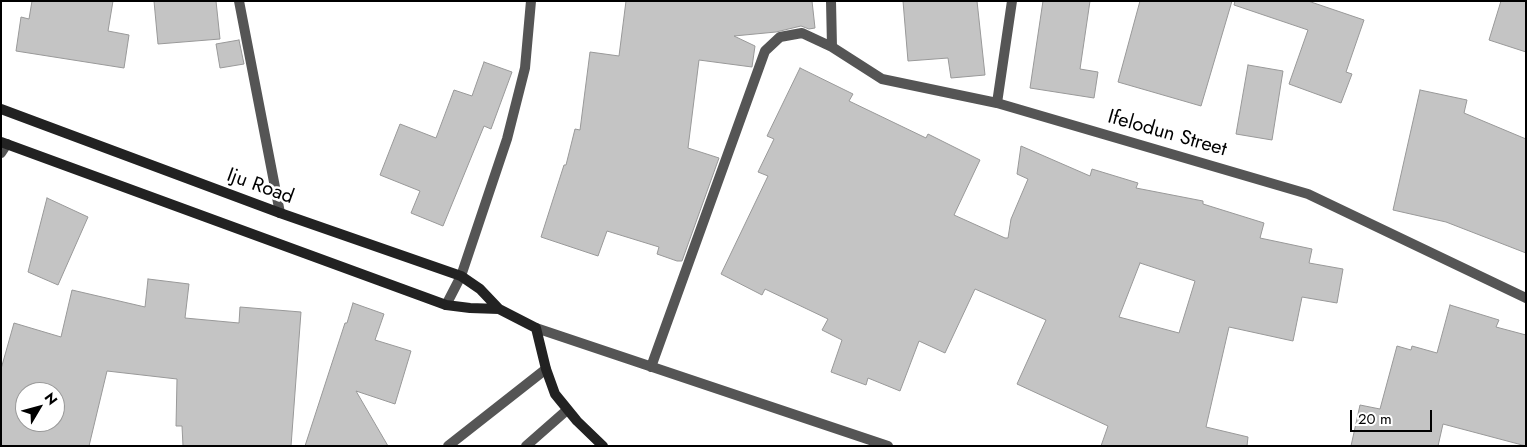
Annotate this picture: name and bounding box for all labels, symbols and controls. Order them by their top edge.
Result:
street label: Ifelodun Street [1105,106,1229,162]
street label: Iju Road [223,164,297,210]
north arrow [15,382,65,432]
text: N [40,388,63,409]
scale bar [1352,400,1434,432]
text: 20 m [1358,408,1392,430]

